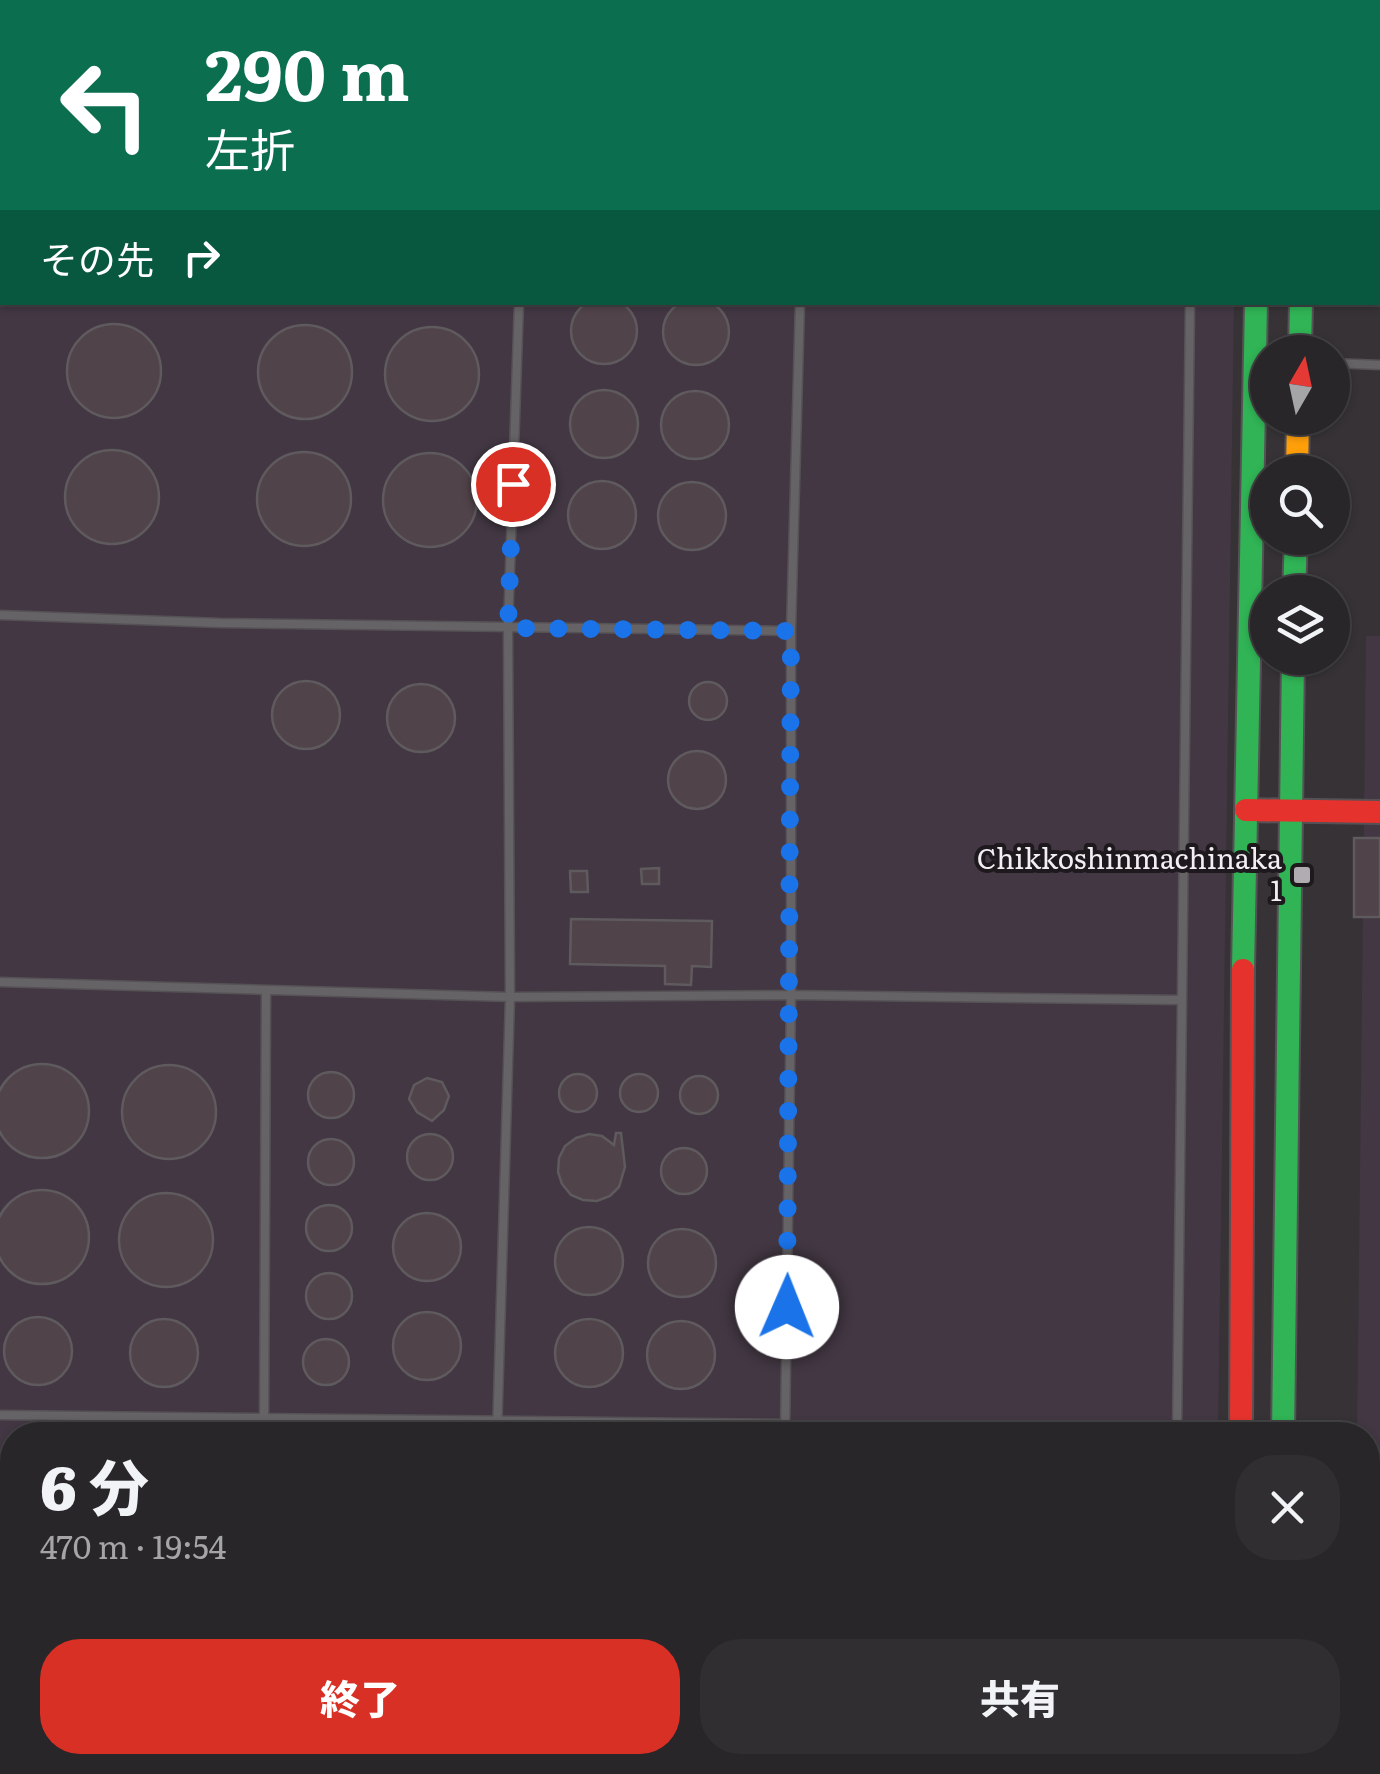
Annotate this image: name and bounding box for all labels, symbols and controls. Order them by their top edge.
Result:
text: 290 m [205,19,410,123]
icon: left [40,40,170,170]
text: 左折 [205,114,295,181]
text: その先 [40,229,154,286]
icon: right [174,230,229,285]
north arrow [1250,335,1350,435]
map controls [1250,335,1350,675]
pin [471,442,556,527]
button: search [1250,455,1350,555]
icon: arrive [486,457,541,512]
button: layers [1250,575,1350,675]
place label: Chikkoshinmachinaka 1 [977,836,1282,910]
marker: Chikkoshinmachinaka 1 [1291,864,1313,886]
position arrow [735,1255,839,1359]
text: 6 分 [40,1439,149,1528]
button: close [1235,1455,1340,1560]
text: 470 m · 19:54 [40,1521,226,1569]
button: 終了 [40,1639,680,1754]
button: 共有 [700,1639,1340,1754]

